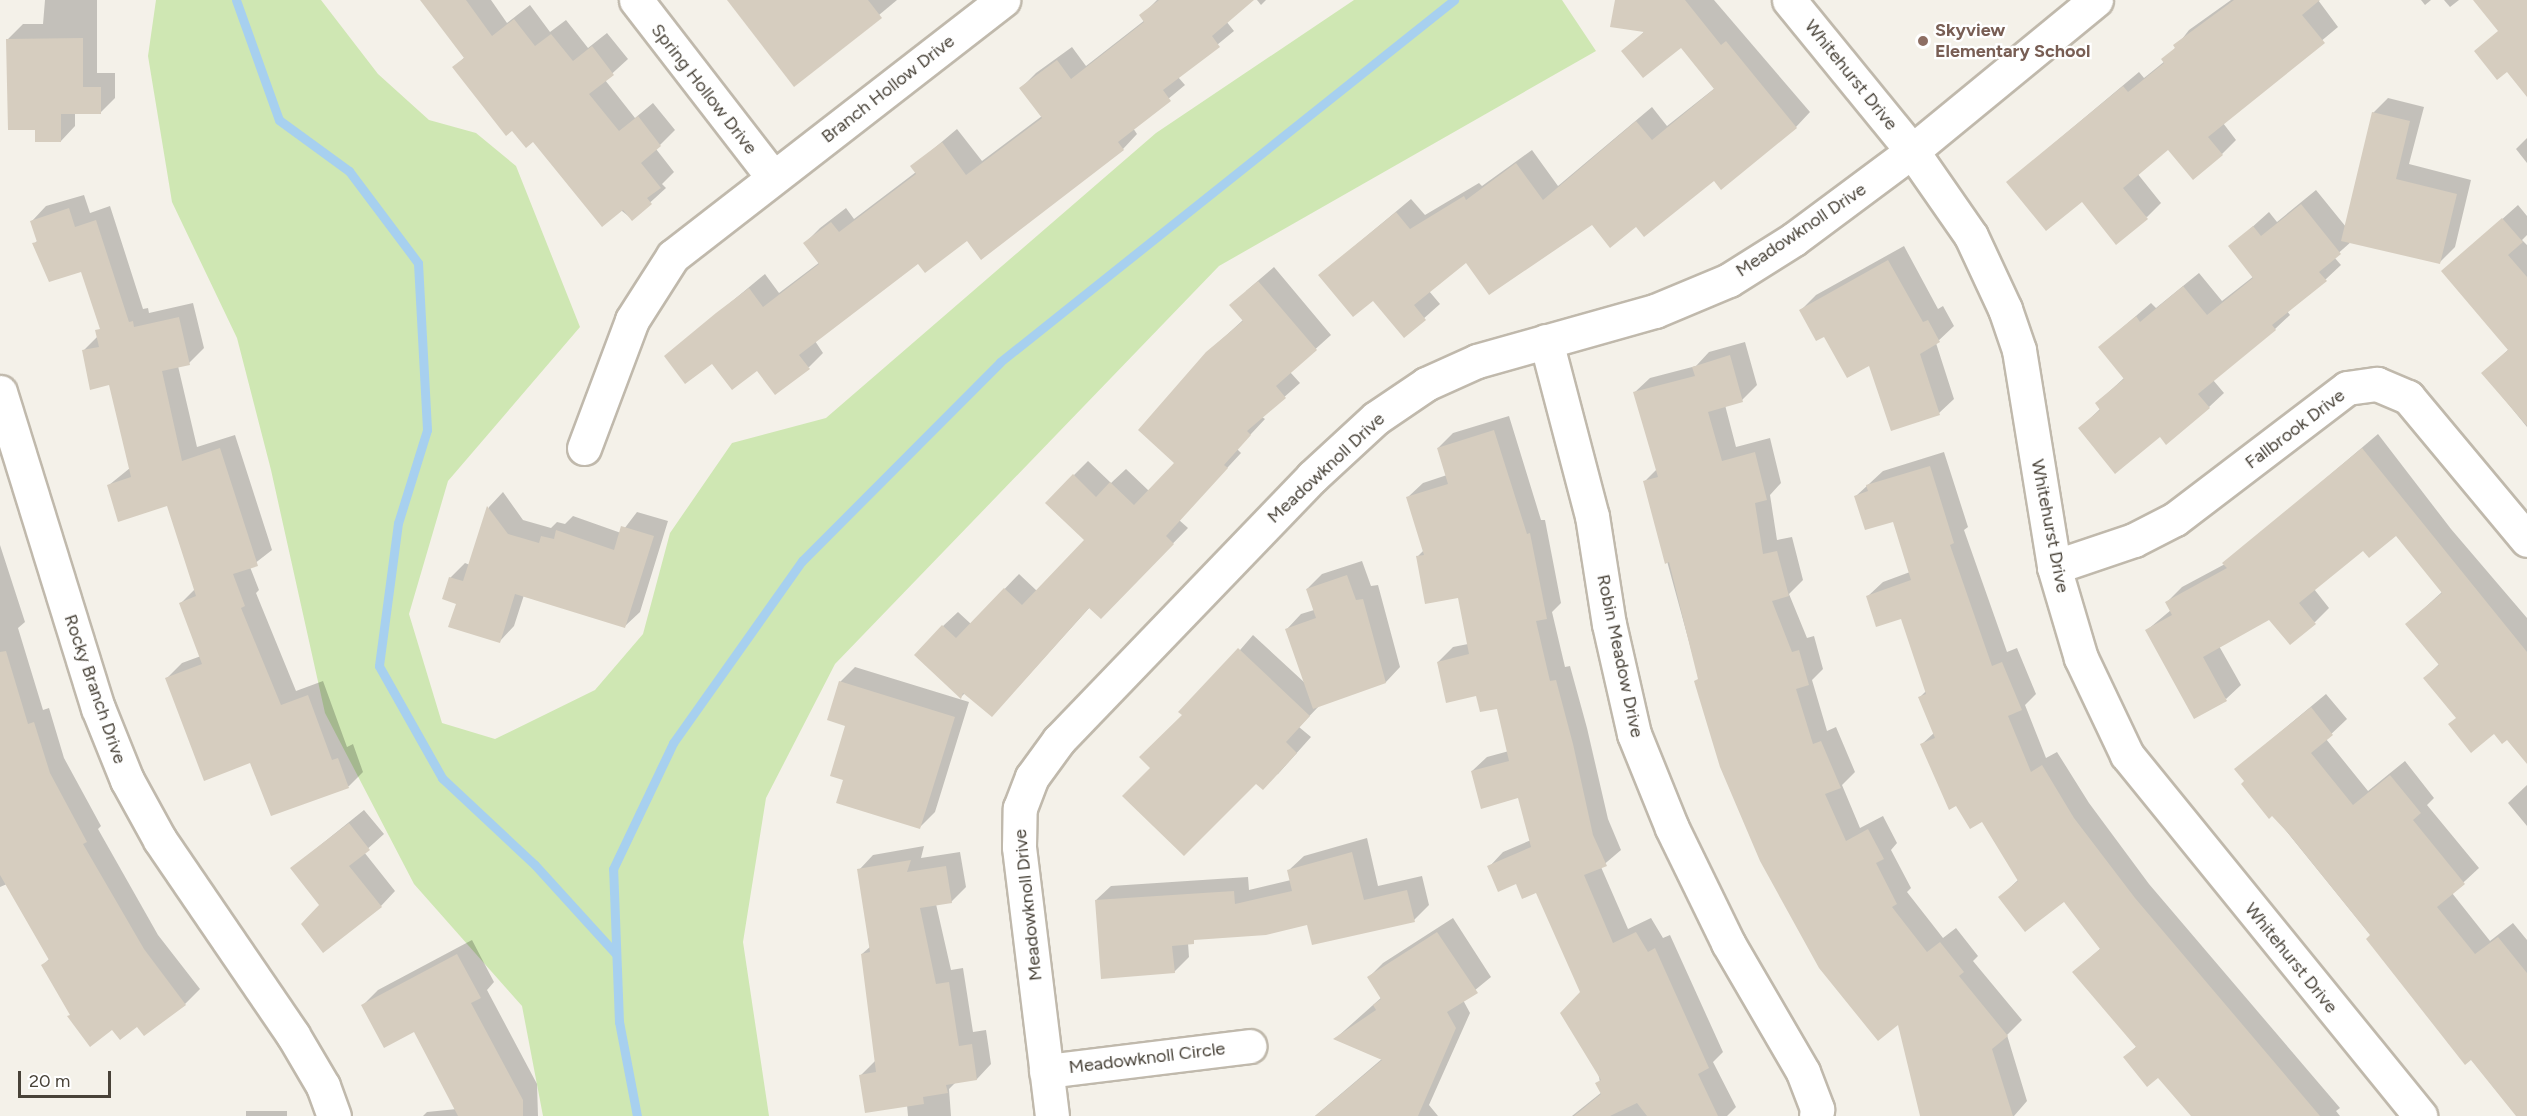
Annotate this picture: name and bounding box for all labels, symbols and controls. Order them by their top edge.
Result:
street label: Whitehurst Drive [1800,16,1902,134]
street label: Spring Hollow Drive [646,20,762,158]
place label: Skyview Elementary School [1935,20,2090,63]
street label: Branch Hollow Drive [817,30,959,148]
marker: Skyview Elementary School [1916,34,1930,48]
street label: Meadowknoll Drive [1732,178,1870,282]
street label: Fallbrook Drive [2241,385,2349,473]
street label: Meadowknoll Drive [1263,408,1389,528]
street label: Whitehurst Drive [2026,457,2074,595]
street label: Robin Meadow Drive [1592,573,1648,739]
street label: Rocky Branch Drive [59,612,131,766]
street label: Meadowknoll Drive [1009,828,1047,982]
street label: Whitehurst Drive [2240,899,2342,1017]
street label: Meadowknoll Circle [1068,1038,1226,1078]
scale bar [21,1059,114,1097]
text: 20 m [29,1070,70,1092]

